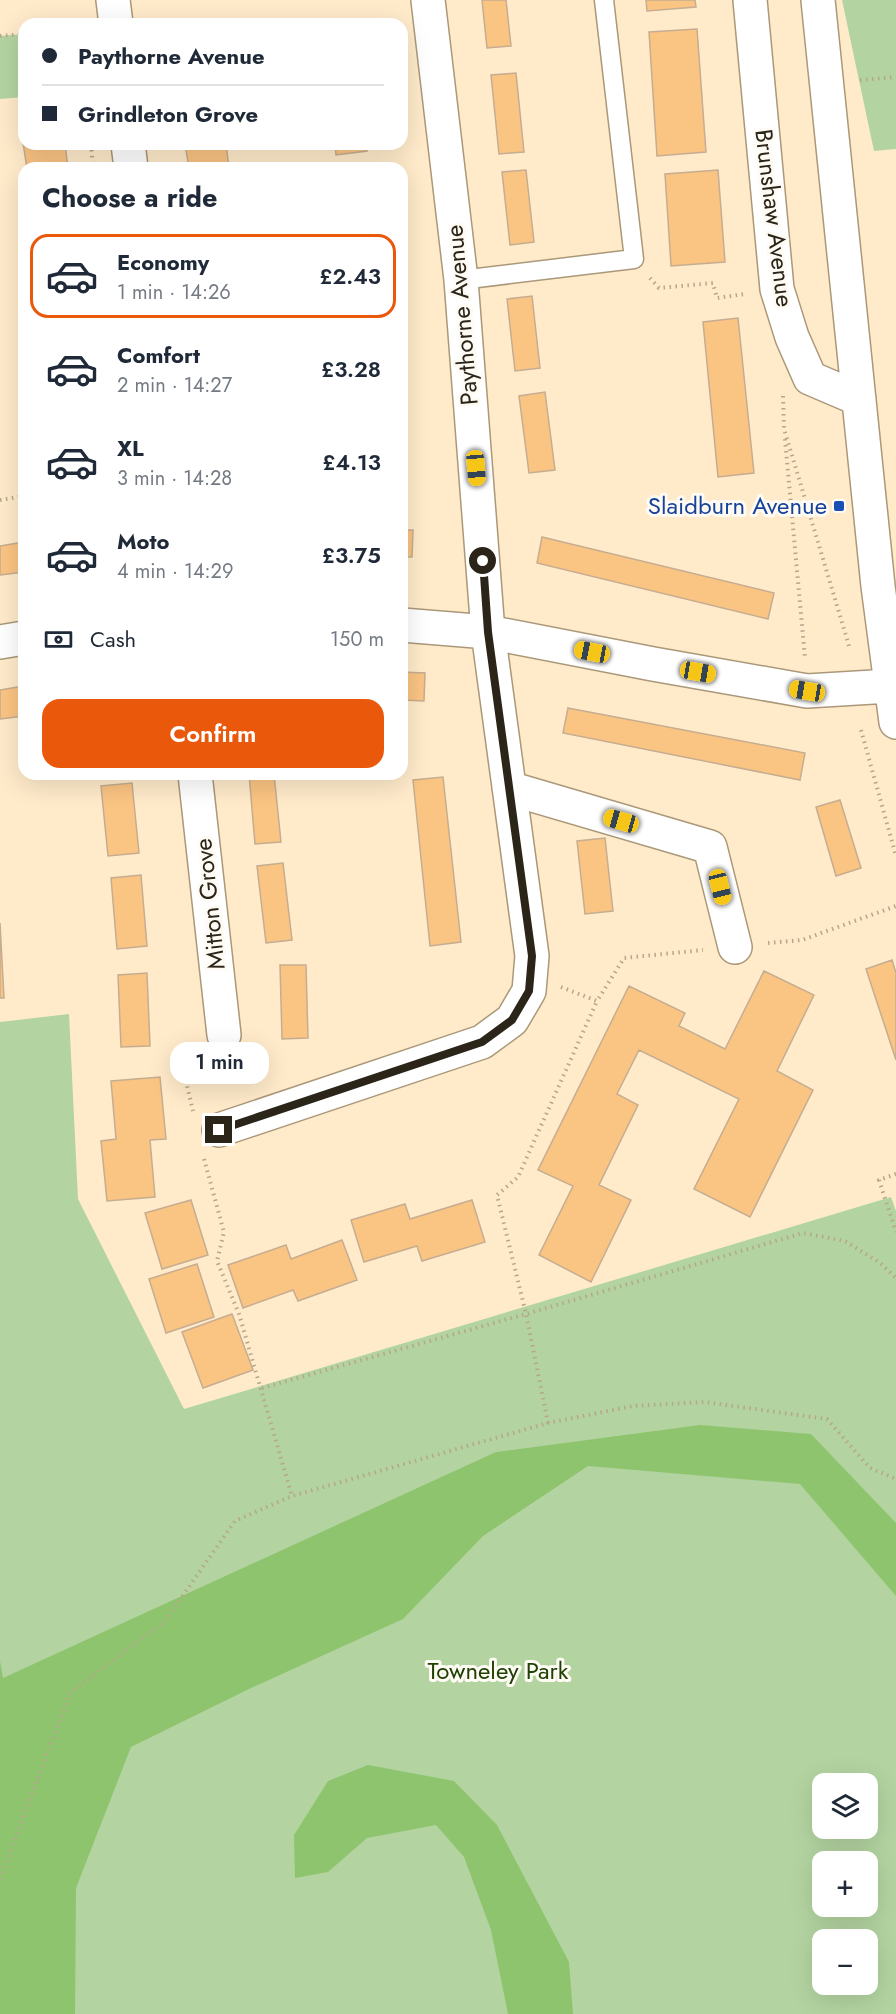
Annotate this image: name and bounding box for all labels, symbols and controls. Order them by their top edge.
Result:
text: Paythorne Avenue [78,40,265,72]
text: Grindleton Grove [78,98,258,130]
street label: Brunshaw Avenue [746,127,803,309]
text: Choose a ride [42,178,217,217]
street label: Paythorne Avenue [436,223,487,407]
text: Economy [117,246,209,278]
icon: car [45,249,99,303]
text: £2.43 [319,260,381,292]
text: 1 min · 14:26 [117,278,231,307]
text: Comfort [117,339,200,371]
icon: car [45,342,99,396]
text: £3.28 [321,353,381,385]
text: 2 min · 14:27 [117,371,232,400]
text: XL [117,432,144,464]
icon: car [45,435,99,489]
text: £4.13 [322,446,381,478]
car [465,449,487,487]
text: 3 min · 14:28 [117,464,232,493]
place label: Slaidburn Avenue [648,488,827,523]
marker: Slaidburn Avenue [832,499,846,513]
text: Moto [117,525,170,557]
icon: car [45,528,99,582]
text: £3.75 [322,539,381,571]
route start [469,547,496,574]
text: 4 min · 14:29 [117,557,234,586]
icon: cash [42,623,75,656]
text: Cash [90,623,136,655]
text: 150 m [330,625,384,654]
car [573,640,611,664]
car [679,660,717,684]
car [788,679,826,703]
button: Confirm [42,699,384,768]
car [601,807,641,835]
street label: Mitton Grove [185,837,234,971]
car [707,867,733,907]
callout: 1 min [170,1043,268,1085]
text: 1 min [195,1048,244,1077]
route end [205,1116,232,1143]
park label: Towneley Park [428,1653,569,1688]
map controls [812,1773,878,1995]
button: layers [812,1773,878,1839]
button: + [812,1851,878,1917]
button: − [812,1929,878,1995]

